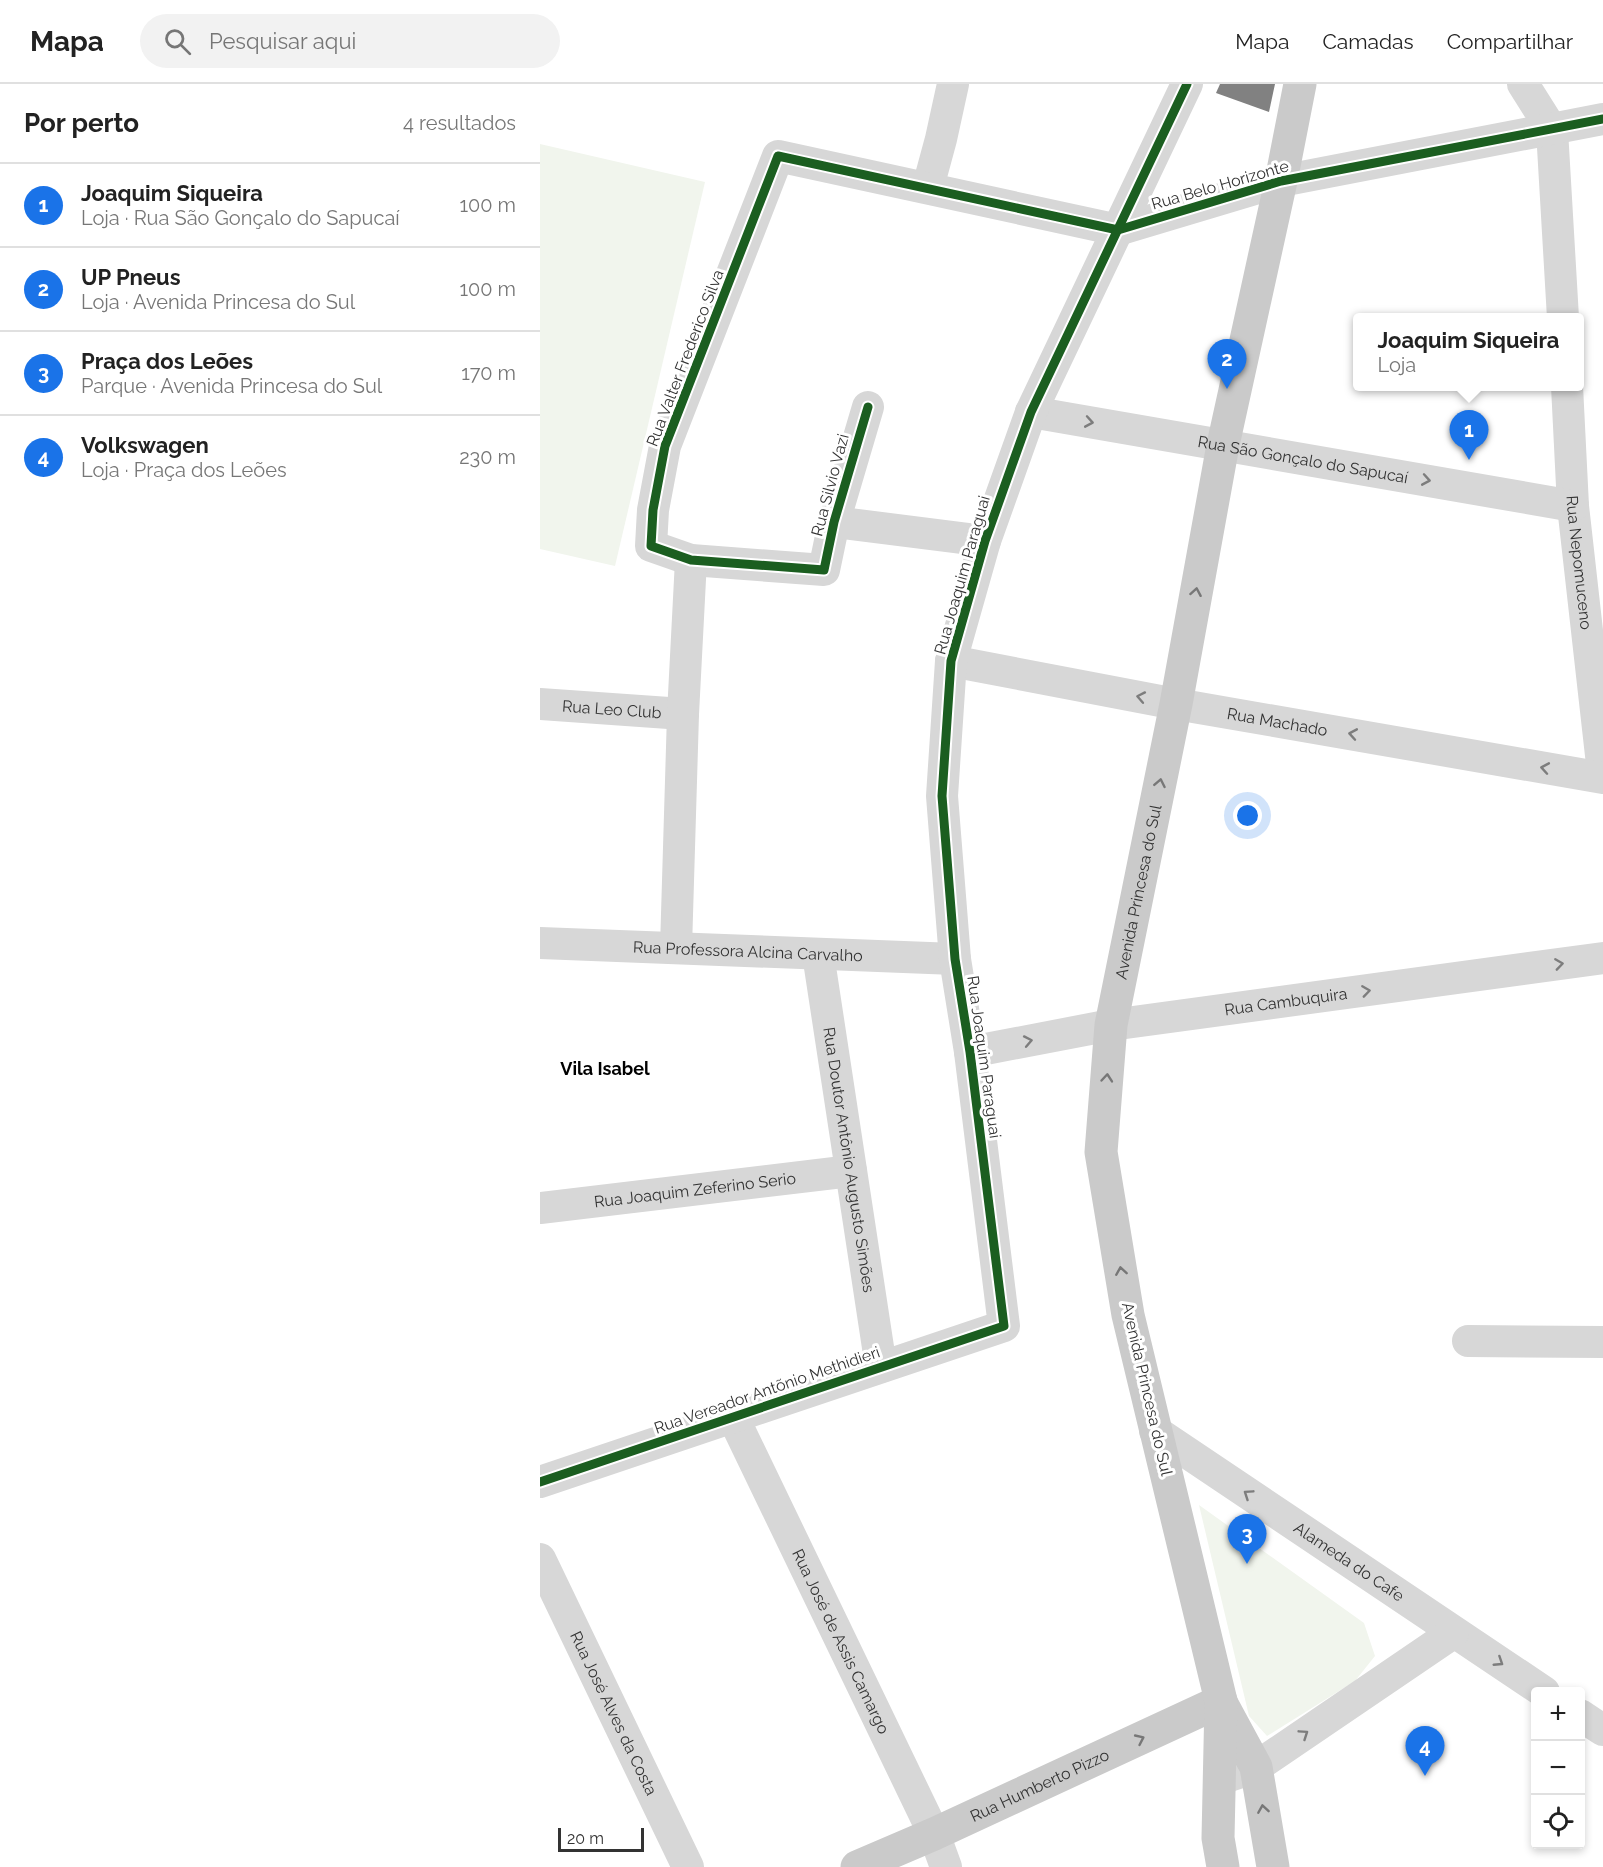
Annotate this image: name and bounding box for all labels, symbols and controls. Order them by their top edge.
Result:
search box [140,14,560,68]
text: Mapa [30,25,104,58]
icon: search [161,25,194,58]
text: Pesquisar aqui [209,28,356,54]
text: Mapa [1235,29,1289,54]
text: Camadas [1322,29,1414,54]
text: Compartilhar [1447,29,1573,54]
text: Por perto [24,108,139,138]
text: 4 resultados [403,111,516,135]
street label: Rua Belo Horizonte [1149,156,1291,214]
text: Joaquim Siqueira [81,180,263,206]
text: 1 [39,193,48,217]
text: 100 m [459,193,516,217]
text: Loja · Rua São Gonçalo do Sapucaí [81,206,400,230]
text: UP Pneus [81,264,181,290]
street label: Rua Valter Frederico Silva [642,267,728,449]
text: 2 [38,277,49,301]
text: 100 m [459,277,516,301]
text: Loja · Avenida Princesa do Sul [81,290,355,314]
popup [1353,313,1584,391]
text: Joaquim Siqueira [1378,327,1560,353]
pin: 2 [1208,340,1246,389]
text: Praça dos Leões [81,348,253,374]
text: Loja [1378,353,1416,377]
text: 3 [38,361,49,385]
text: 170 m [461,361,516,385]
text: Parque · Avenida Princesa do Sul [81,374,382,398]
pin: 1 [1450,410,1488,460]
one-way arrow [1084,415,1094,427]
text: Volkswagen [81,432,209,458]
street label: Rua Silvio Vazi [807,432,853,538]
street label: Rua São Gonçalo do Sapucaí [1196,432,1410,487]
text: 4 [38,445,49,469]
text: 230 m [459,445,516,469]
text: Loja · Praça dos Leões [81,458,287,482]
one-way arrow [1421,474,1431,486]
street label: Rua Joaquim Paraguai [930,493,994,657]
street label: Rua Nepomuceno [1563,495,1596,631]
one-way arrow [1189,587,1202,597]
one-way arrow [1136,691,1146,704]
street label: Rua Leo Club [561,696,662,722]
street label: Rua Machado [1226,704,1329,740]
one-way arrow [1349,729,1358,741]
one-way arrow [1541,762,1551,775]
one-way arrow [1153,779,1166,789]
your location [1233,801,1262,830]
street label: Avenida Princesa do Sul [1111,802,1165,981]
street label: Rua Professora Alcina Carvalho [633,937,863,965]
one-way arrow [1554,959,1563,971]
street label: Rua Joaquim Paraguai [963,974,1005,1140]
street label: Rua Cambuquira [1223,983,1348,1019]
one-way arrow [1361,985,1370,997]
street label: Rua Doutor Antônio Augusto Simões [820,1026,879,1294]
one-way arrow [1022,1035,1032,1048]
district label: Vila Isabel [560,1058,650,1079]
one-way arrow [1100,1074,1113,1083]
street label: Rua Joaquim Zeferino Serio [593,1168,797,1211]
one-way arrow [1115,1267,1127,1276]
street label: Avenida Princesa do Sul [1118,1300,1176,1478]
street label: Rua Vereador Antõnio Methidieri [652,1342,882,1438]
one-way arrow [1244,1490,1255,1501]
pin: 3 [1228,1514,1266,1564]
street label: Alameda do Cafe [1291,1518,1408,1605]
street label: Rua José de Assis Camargo [788,1546,894,1737]
street label: Rua José Alves da Costa [567,1628,662,1798]
one-way arrow [1492,1655,1503,1666]
map controls [1531,1687,1585,1849]
button: + [1531,1687,1585,1741]
pin: 4 [1406,1726,1444,1776]
one-way arrow [1298,1730,1308,1742]
one-way arrow [1133,1734,1144,1746]
button: − [1531,1741,1585,1795]
street label: Rua Humberto Pizzo [967,1745,1112,1826]
button: locate [1531,1795,1585,1849]
one-way arrow [1257,1805,1269,1814]
scale bar [558,1825,644,1852]
text: 20 m [567,1829,604,1848]

